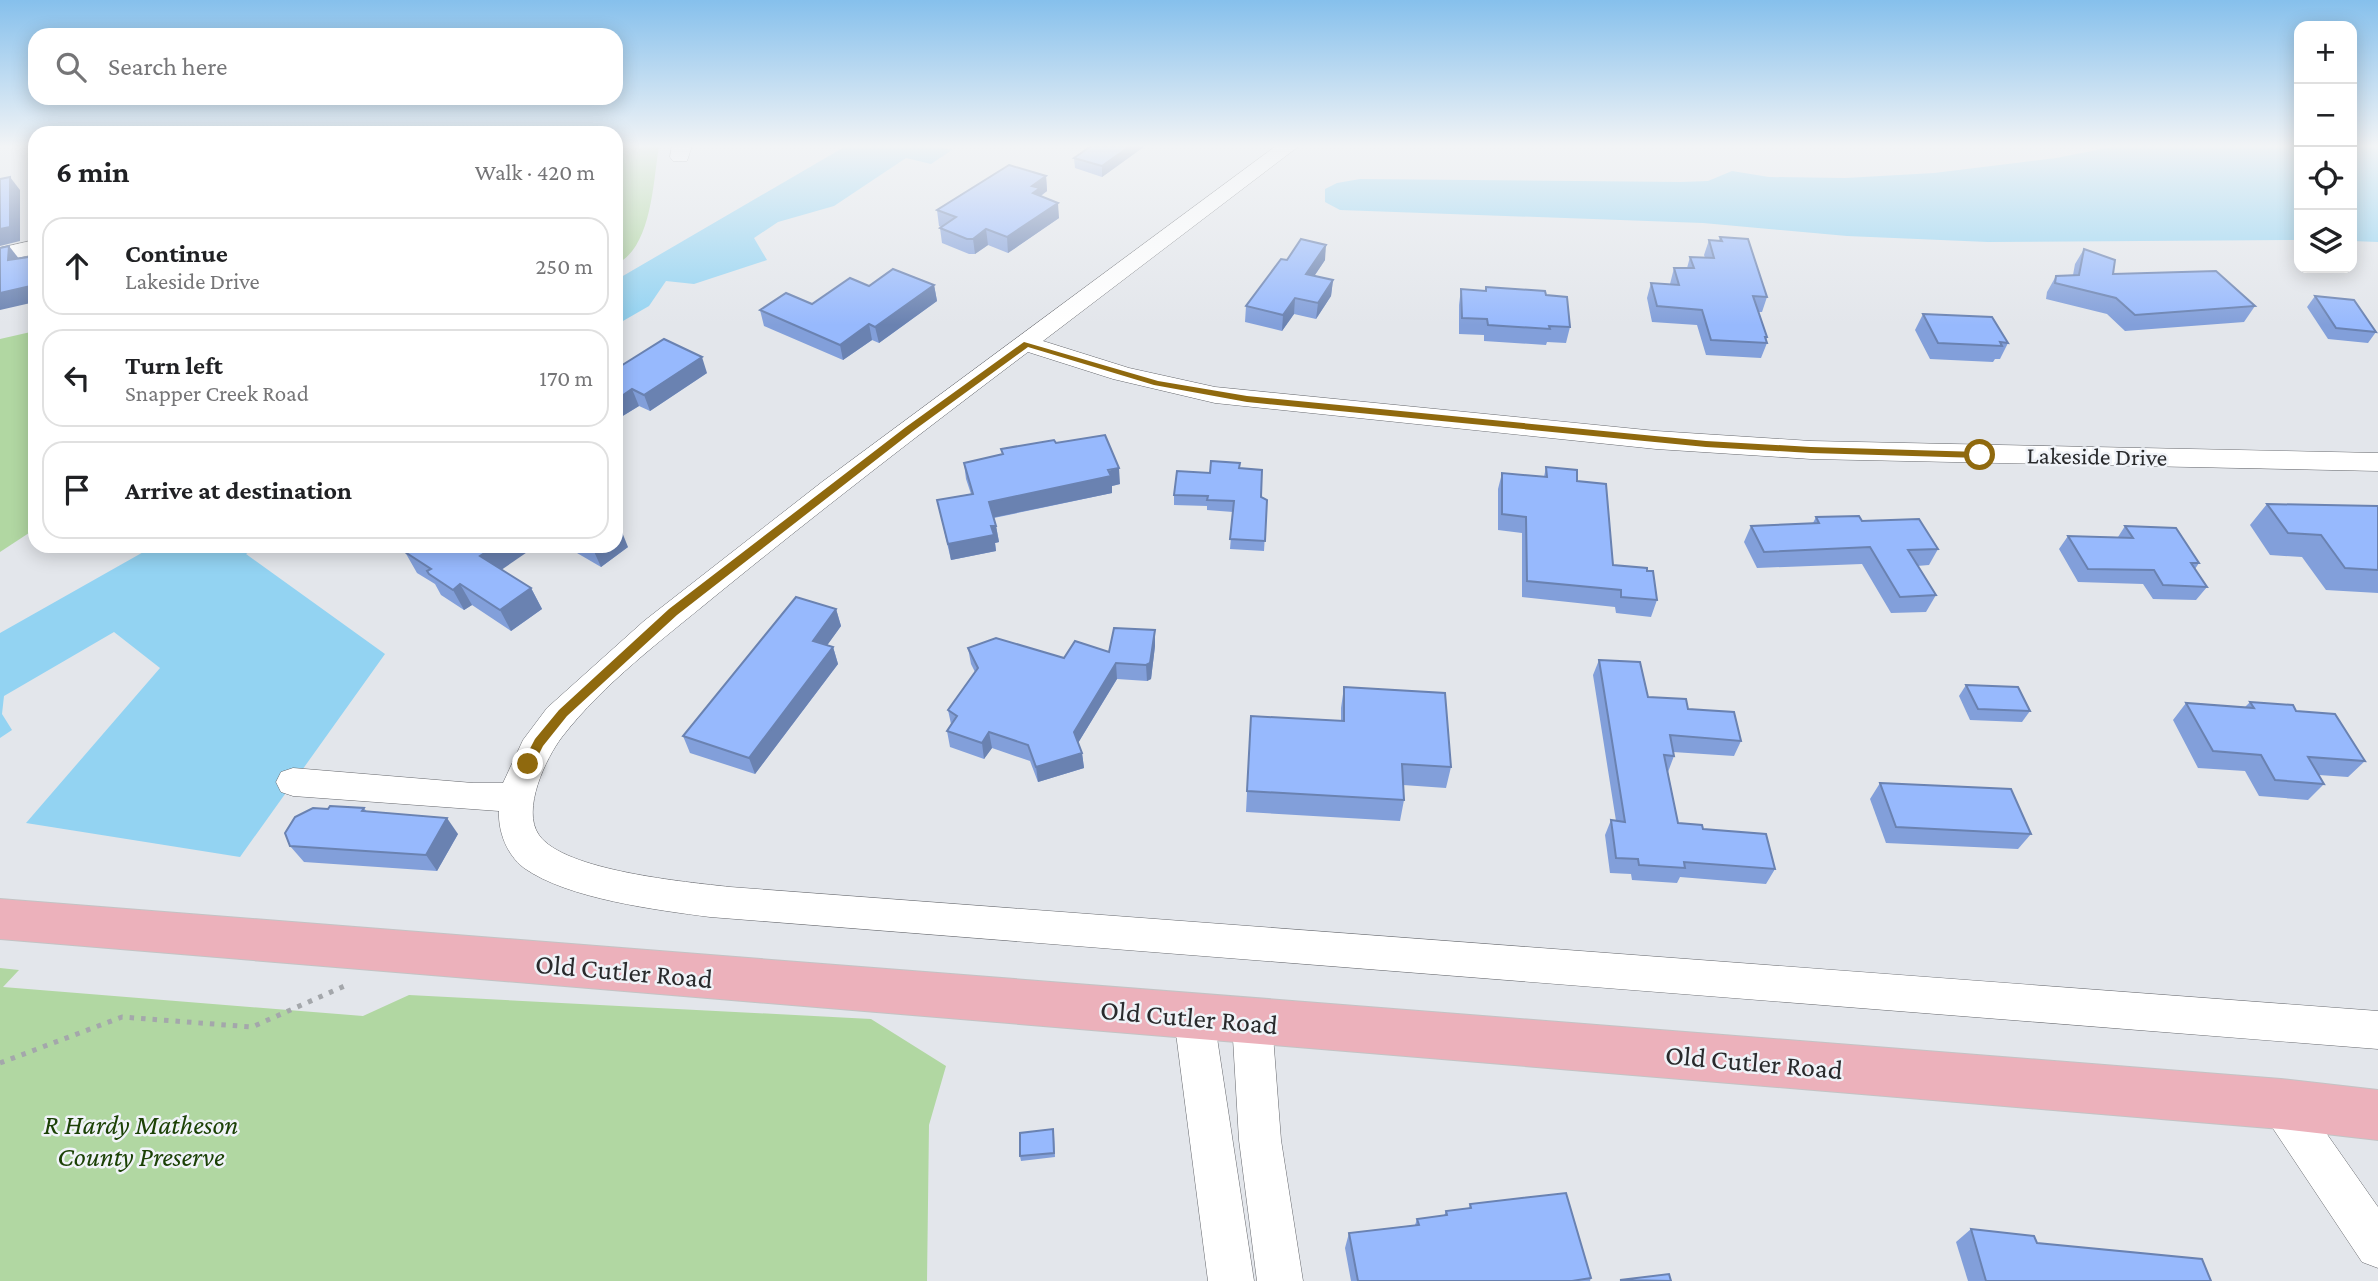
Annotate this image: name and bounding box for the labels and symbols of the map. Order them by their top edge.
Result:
route start [1964,439,1995,470]
street label: Lakeside Drive [2027,441,2167,471]
route end [512,748,543,779]
street label: Old Cutler Road [534,948,714,994]
street label: Old Cutler Road [1099,994,1279,1040]
street label: Old Cutler Road [1664,1039,1844,1085]
park label: R Hardy Matheson County Preserve [43,1109,239,1172]

